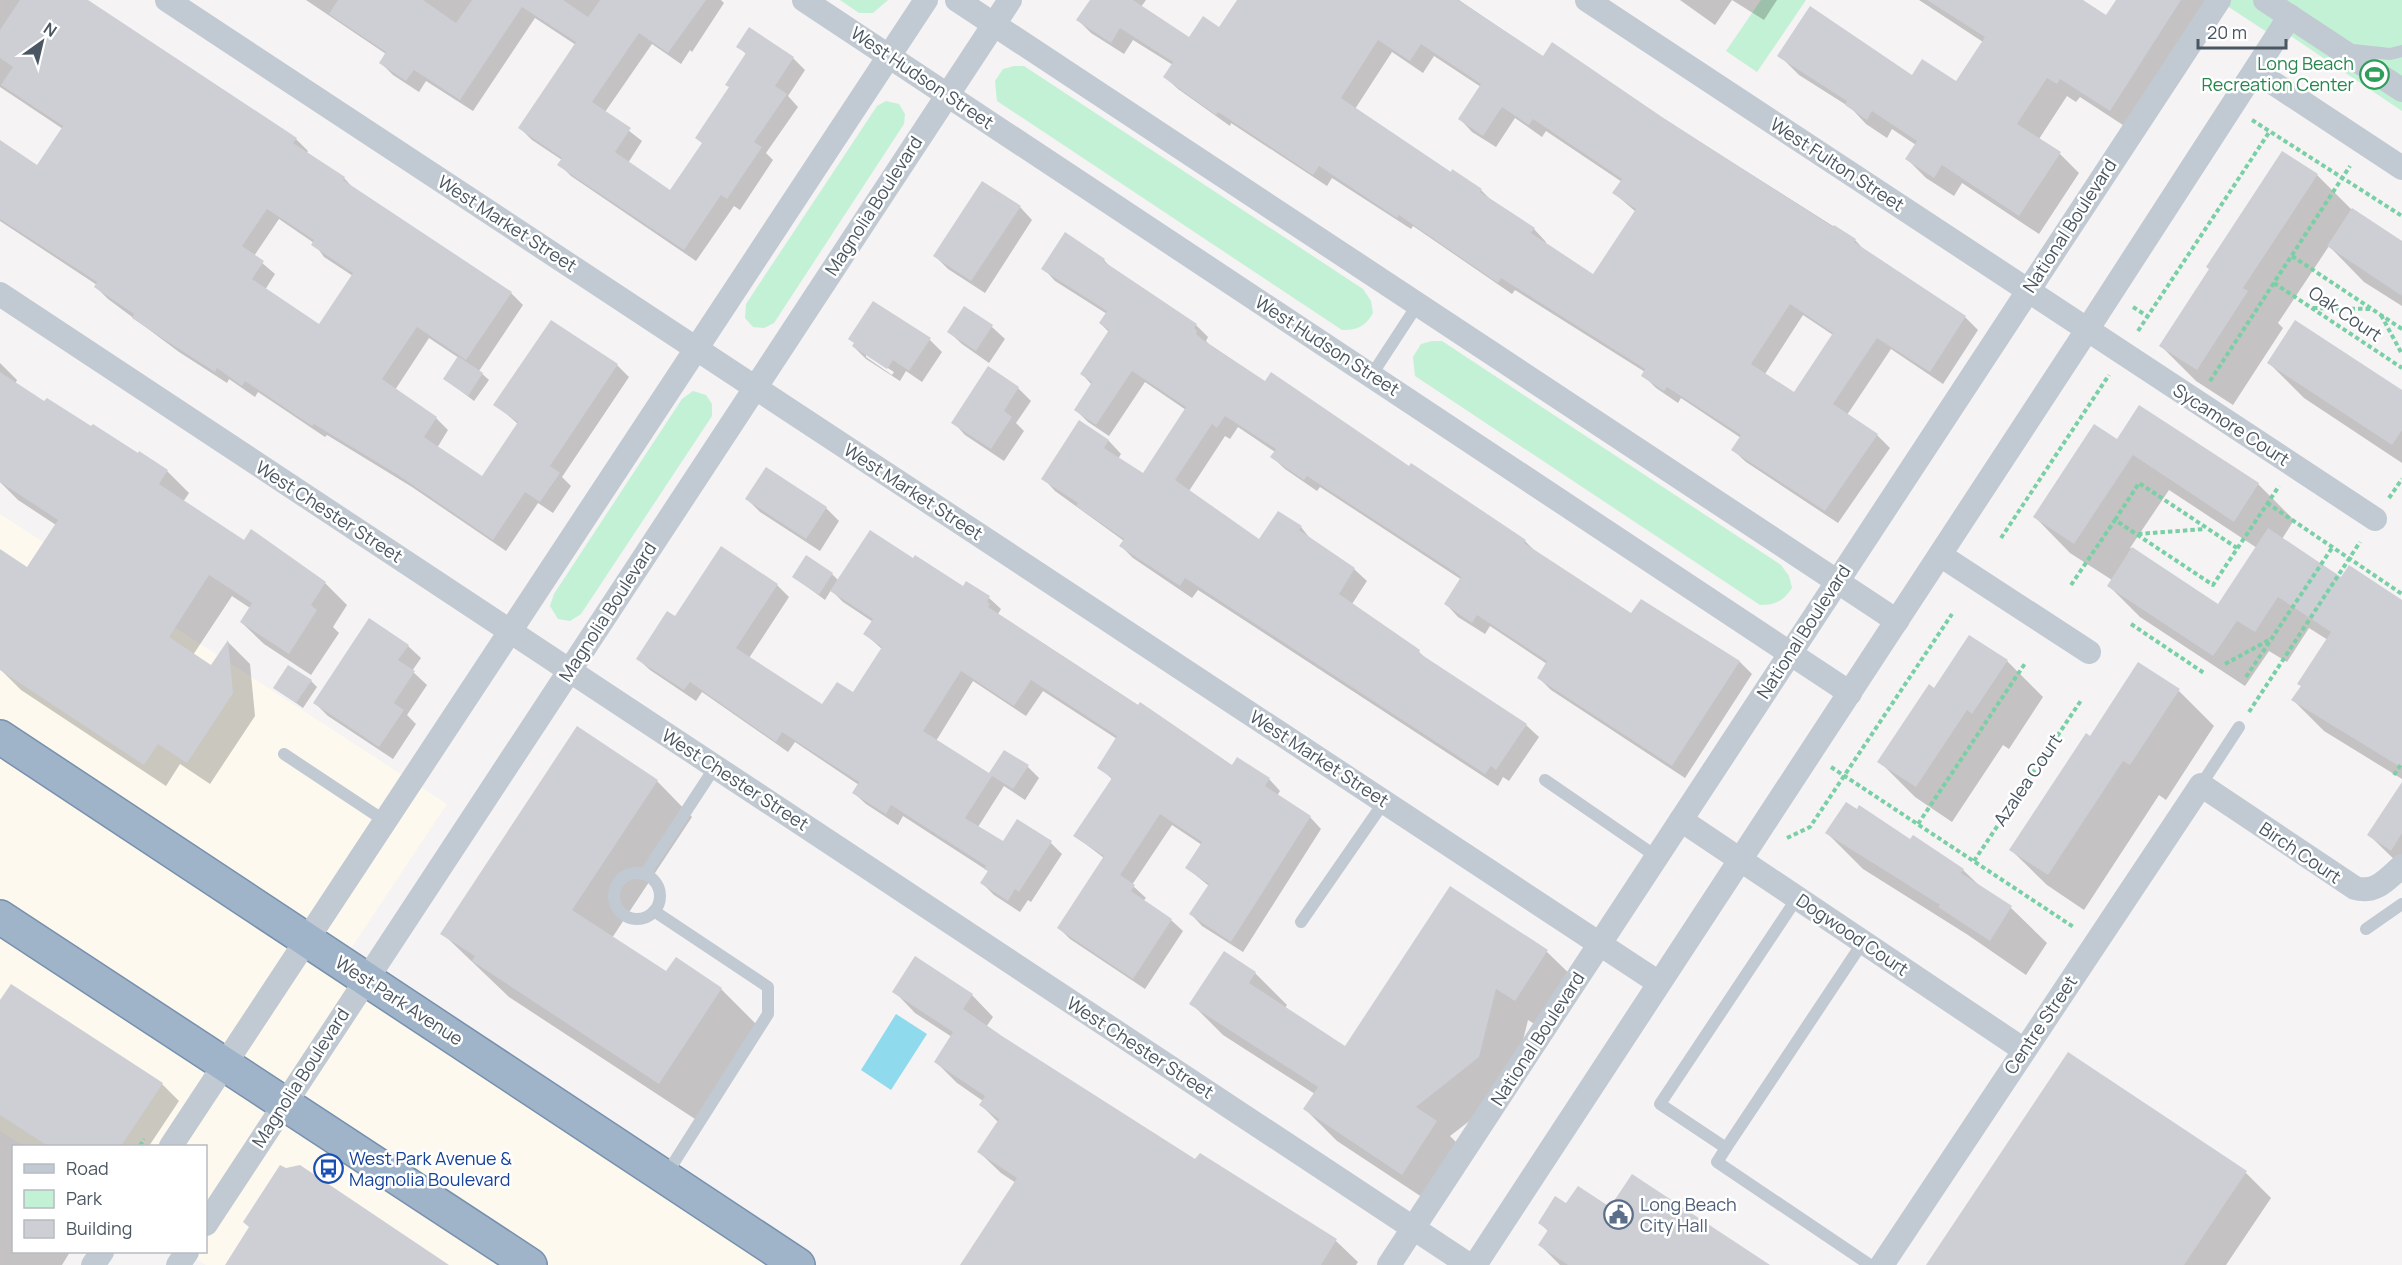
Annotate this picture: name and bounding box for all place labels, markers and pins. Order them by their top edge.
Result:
place label: Long Beach Recreation Center [2201,51,2355,96]
sports icon: Long Beach Recreation Center [2359,58,2391,90]
place label: West Park Avenue & Magnolia Boulevard [349,1146,512,1191]
bus stop icon: West Park Avenue & Magnolia Boulevard [312,1153,344,1185]
place label: Long Beach City Hall [1640,1192,1737,1237]
public building icon: Long Beach City Hall [1603,1199,1635,1231]

